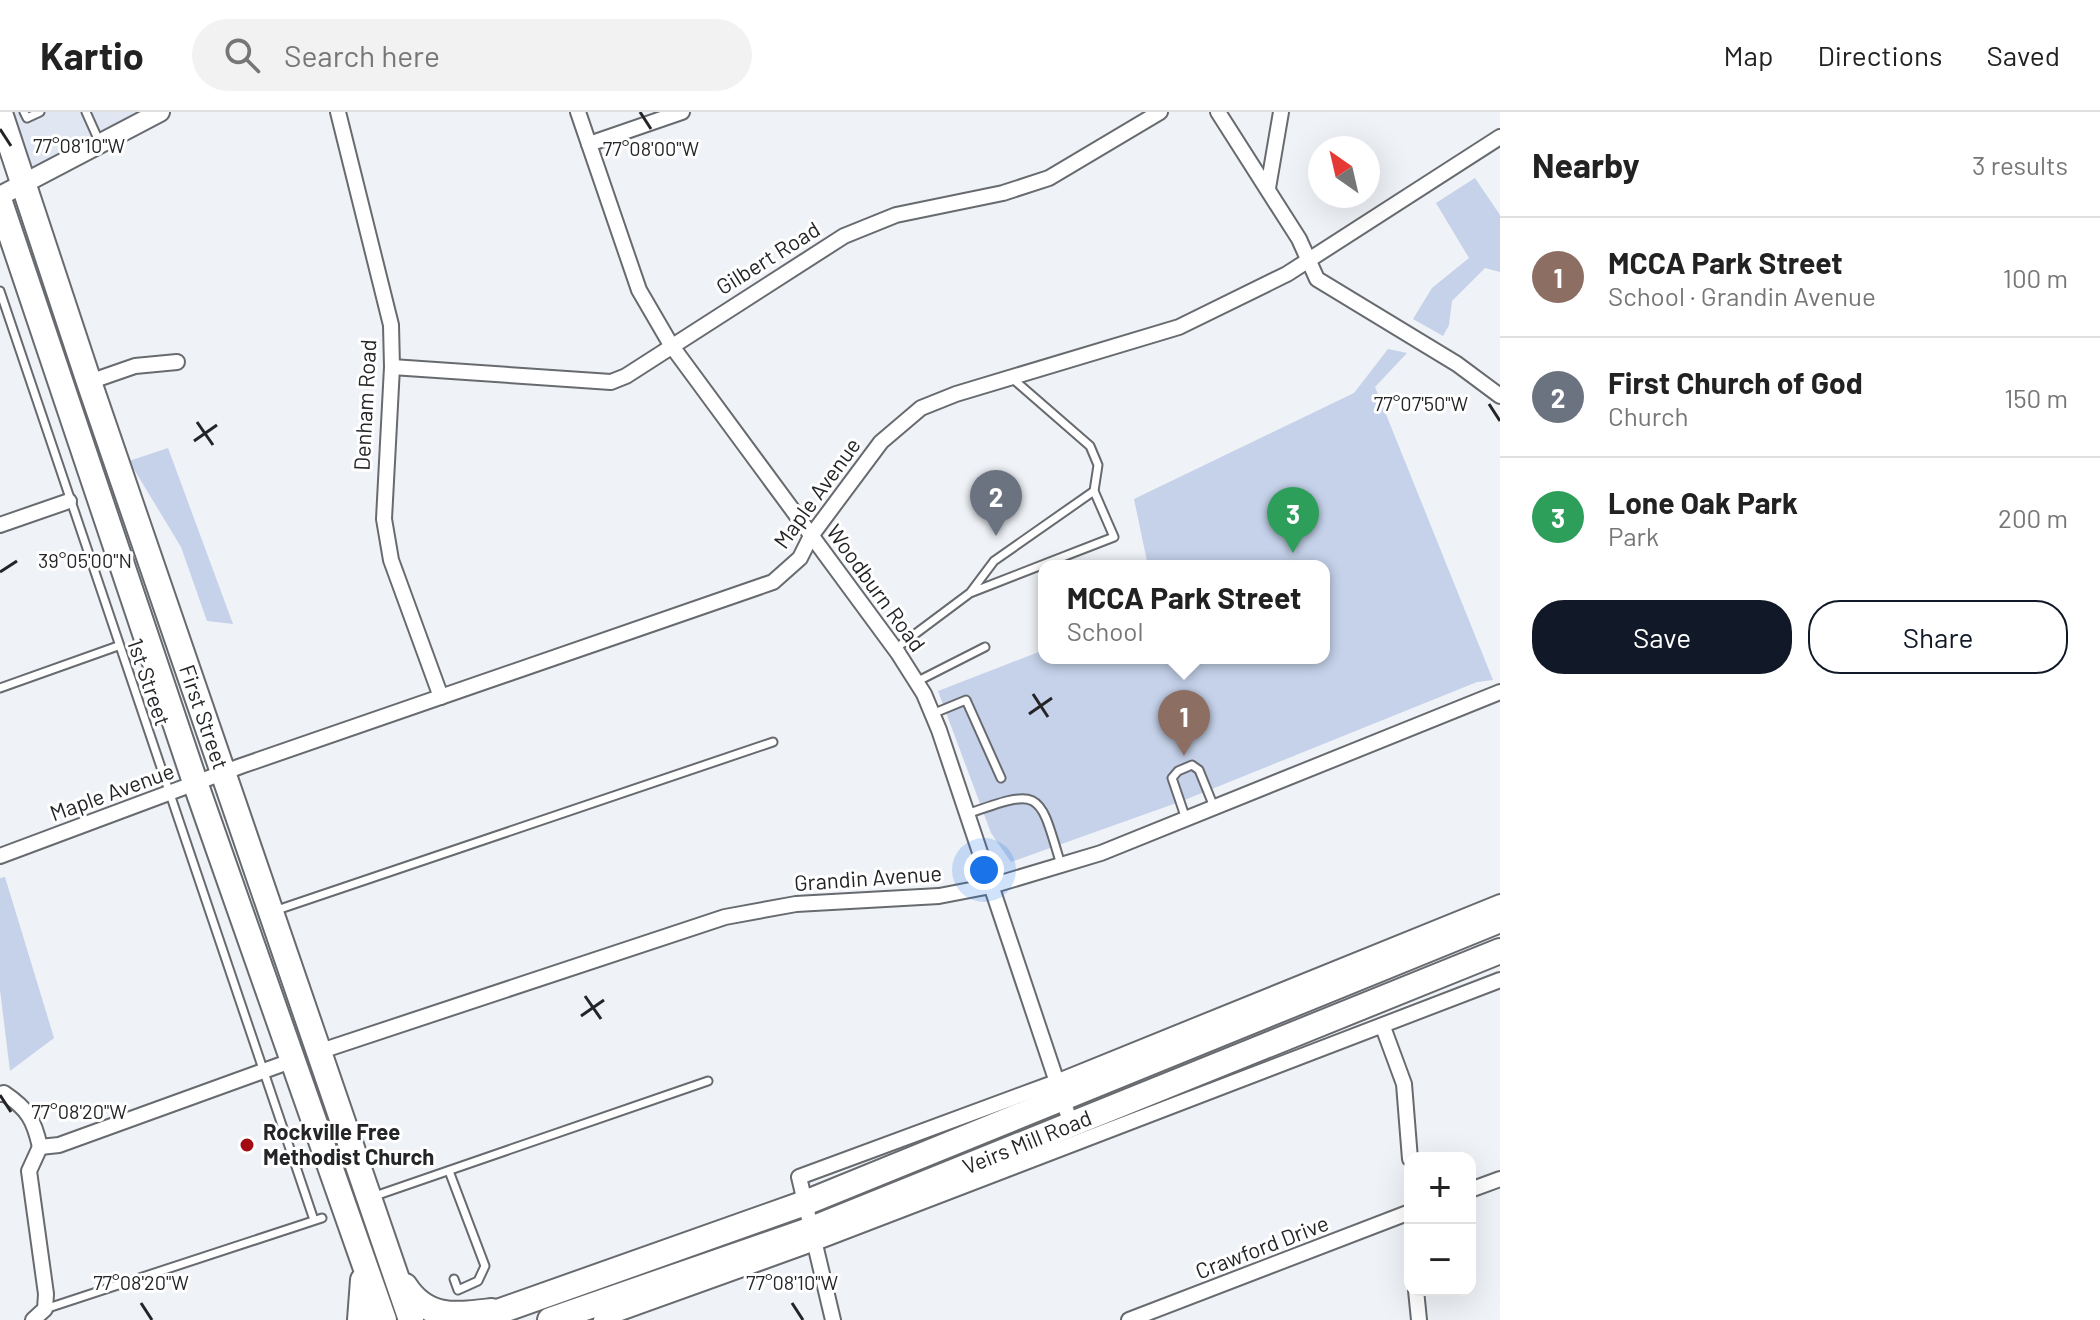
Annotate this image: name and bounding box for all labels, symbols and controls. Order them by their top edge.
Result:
search box [192,19,752,91]
text: Kartio [40,32,144,78]
icon: search [220,33,264,77]
text: Search here [284,37,440,73]
text: Map [1724,38,1773,72]
text: Directions [1817,38,1943,72]
text: Saved [1987,38,2060,72]
text: 77°08'10"W [33,133,125,157]
text: 77°08'00"W [603,136,700,160]
north arrow [1308,136,1380,208]
text: Nearby [1532,144,1640,185]
text: 3 results [1972,149,2068,180]
street label: Gilbert Road [711,215,824,299]
text: MCCA Park Street [1608,244,1843,280]
text: 1 [1553,262,1563,293]
text: 100 m [2003,262,2068,293]
text: School · Grandin Avenue [1608,280,1876,311]
street label: Denham Road [348,339,380,471]
text: First Church of God [1608,364,1863,400]
text: 2 [1551,382,1565,413]
text: 150 m [2004,382,2068,413]
text: 77°07'50"W [1374,391,1469,415]
text: Church [1608,400,1689,431]
street label: Maple Avenue [767,432,865,553]
pin: 2 [970,470,1022,536]
text: Lone Oak Park [1608,484,1798,520]
pin: 3 [1267,487,1319,553]
text: 3 [1551,502,1565,533]
text: 200 m [1998,502,2068,533]
street label: Woodburn Road [822,519,932,656]
text: Park [1608,520,1659,551]
text: 39°05'00"N [38,548,132,572]
popup [1038,560,1330,664]
text: MCCA Park Street [1067,579,1301,615]
button: Save [1532,600,1792,674]
button: Share [1808,600,2068,674]
text: School [1067,615,1143,646]
street label: 1st Street [123,635,177,729]
street label: First Street [175,661,235,772]
pin: 1 [1158,690,1210,756]
street label: Maple Avenue [46,757,177,826]
your location [964,850,1004,890]
street label: Grandin Avenue [793,859,943,895]
text: 77°08'20"W [31,1099,127,1123]
street label: Veirs Mill Road [958,1103,1095,1179]
place label: Rockville Free Methodist Church [263,1118,434,1169]
marker: Rockville Free Methodist Church [238,1136,256,1154]
map controls [1404,1152,1476,1296]
button: + [1404,1152,1476,1224]
street label: Crawford Drive [1191,1209,1332,1283]
button: − [1404,1224,1476,1296]
text: 77°08'20"W [93,1270,189,1294]
text: 77°08'10"W [746,1270,838,1294]

